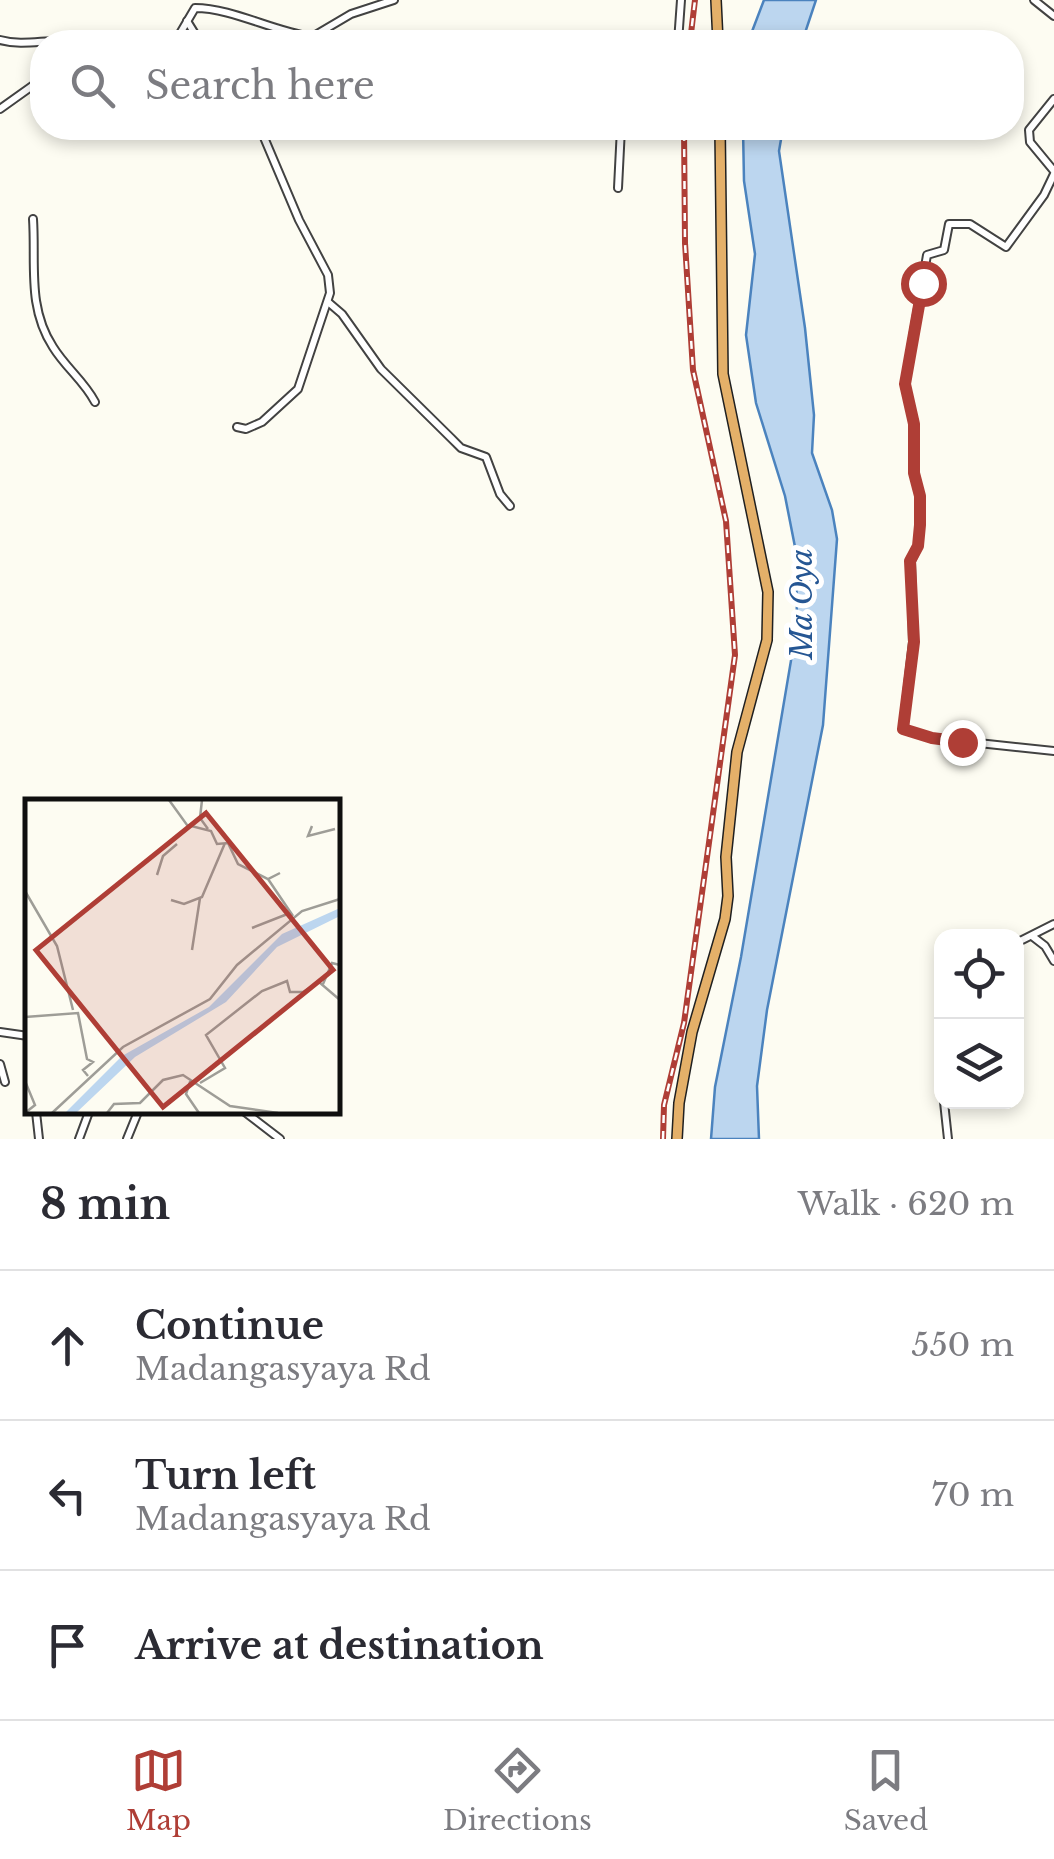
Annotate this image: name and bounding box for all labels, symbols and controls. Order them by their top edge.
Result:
search box [30,30,1024,140]
icon: search [65,58,120,113]
text: Search here [145,62,375,109]
route start [901,261,947,307]
water label: Ma Oya [783,548,820,661]
route end [940,720,986,766]
inset map [25,799,340,1114]
map controls [934,929,1024,1109]
button: locate [934,929,1024,1019]
button: layers [934,1019,1024,1109]
text: 8 min [40,1178,170,1230]
text: Walk · 620 m [798,1184,1014,1224]
text: Continue [135,1302,324,1349]
icon: ahead [40,1318,95,1373]
text: 550 m [911,1325,1014,1365]
text: Madangasyaya Rd [135,1349,431,1389]
text: Turn left [135,1452,316,1499]
icon: left [40,1468,95,1523]
text: 70 m [932,1475,1014,1515]
text: Madangasyaya Rd [135,1499,431,1539]
icon: arrive [40,1618,95,1673]
text: Arrive at destination [135,1622,544,1669]
tab: Map [126,1743,191,1838]
tab: Directions [443,1743,592,1838]
tab: Saved [844,1743,928,1838]

